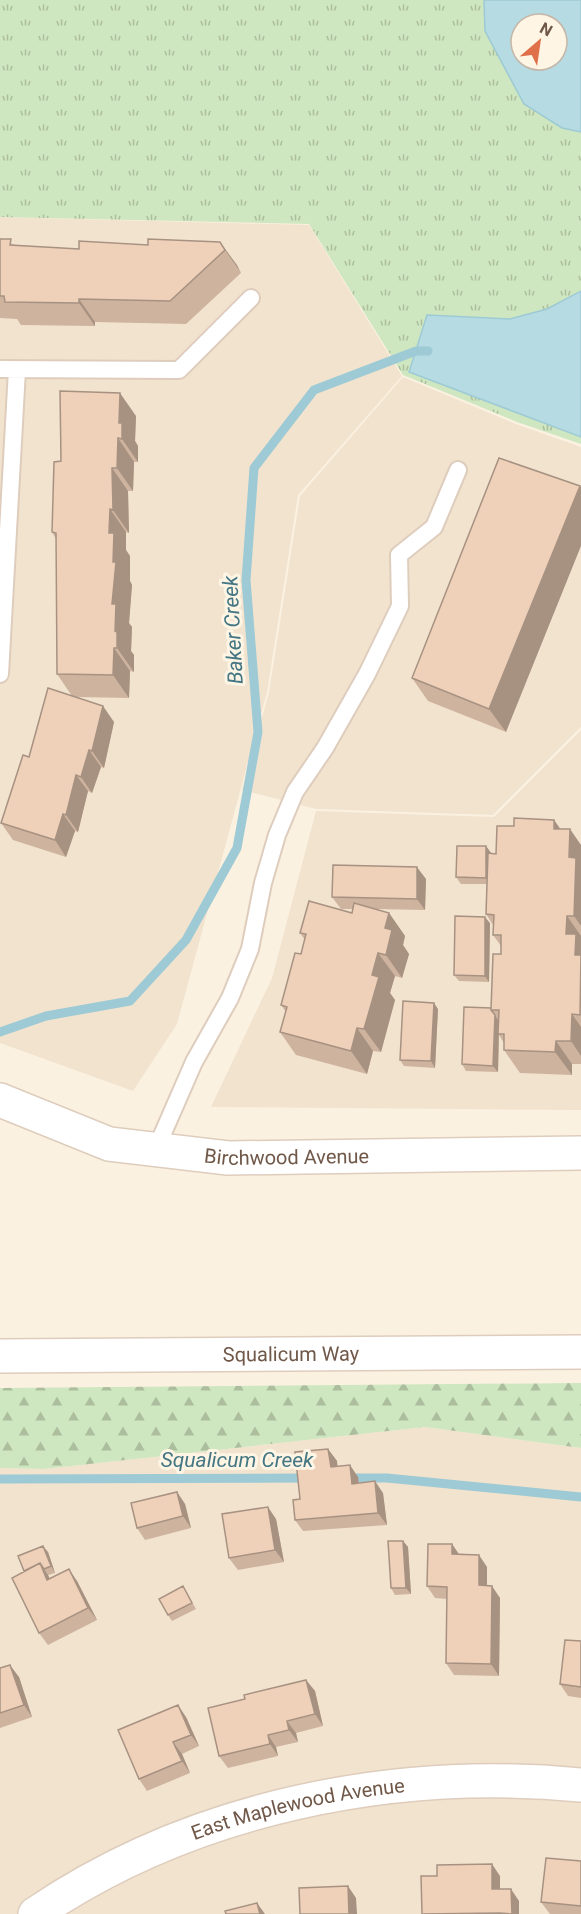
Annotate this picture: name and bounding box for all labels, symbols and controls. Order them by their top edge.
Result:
north arrow [509,12,569,72]
text: N [536,18,556,40]
water label: Baker Creek [218,574,248,685]
street label: Birchwood Avenue [203,1143,369,1170]
street label: Squalicum Way [223,1342,360,1366]
water label: Squalicum Creek [161,1448,314,1472]
street label: East Maplewood Avenue [188,1773,406,1845]

